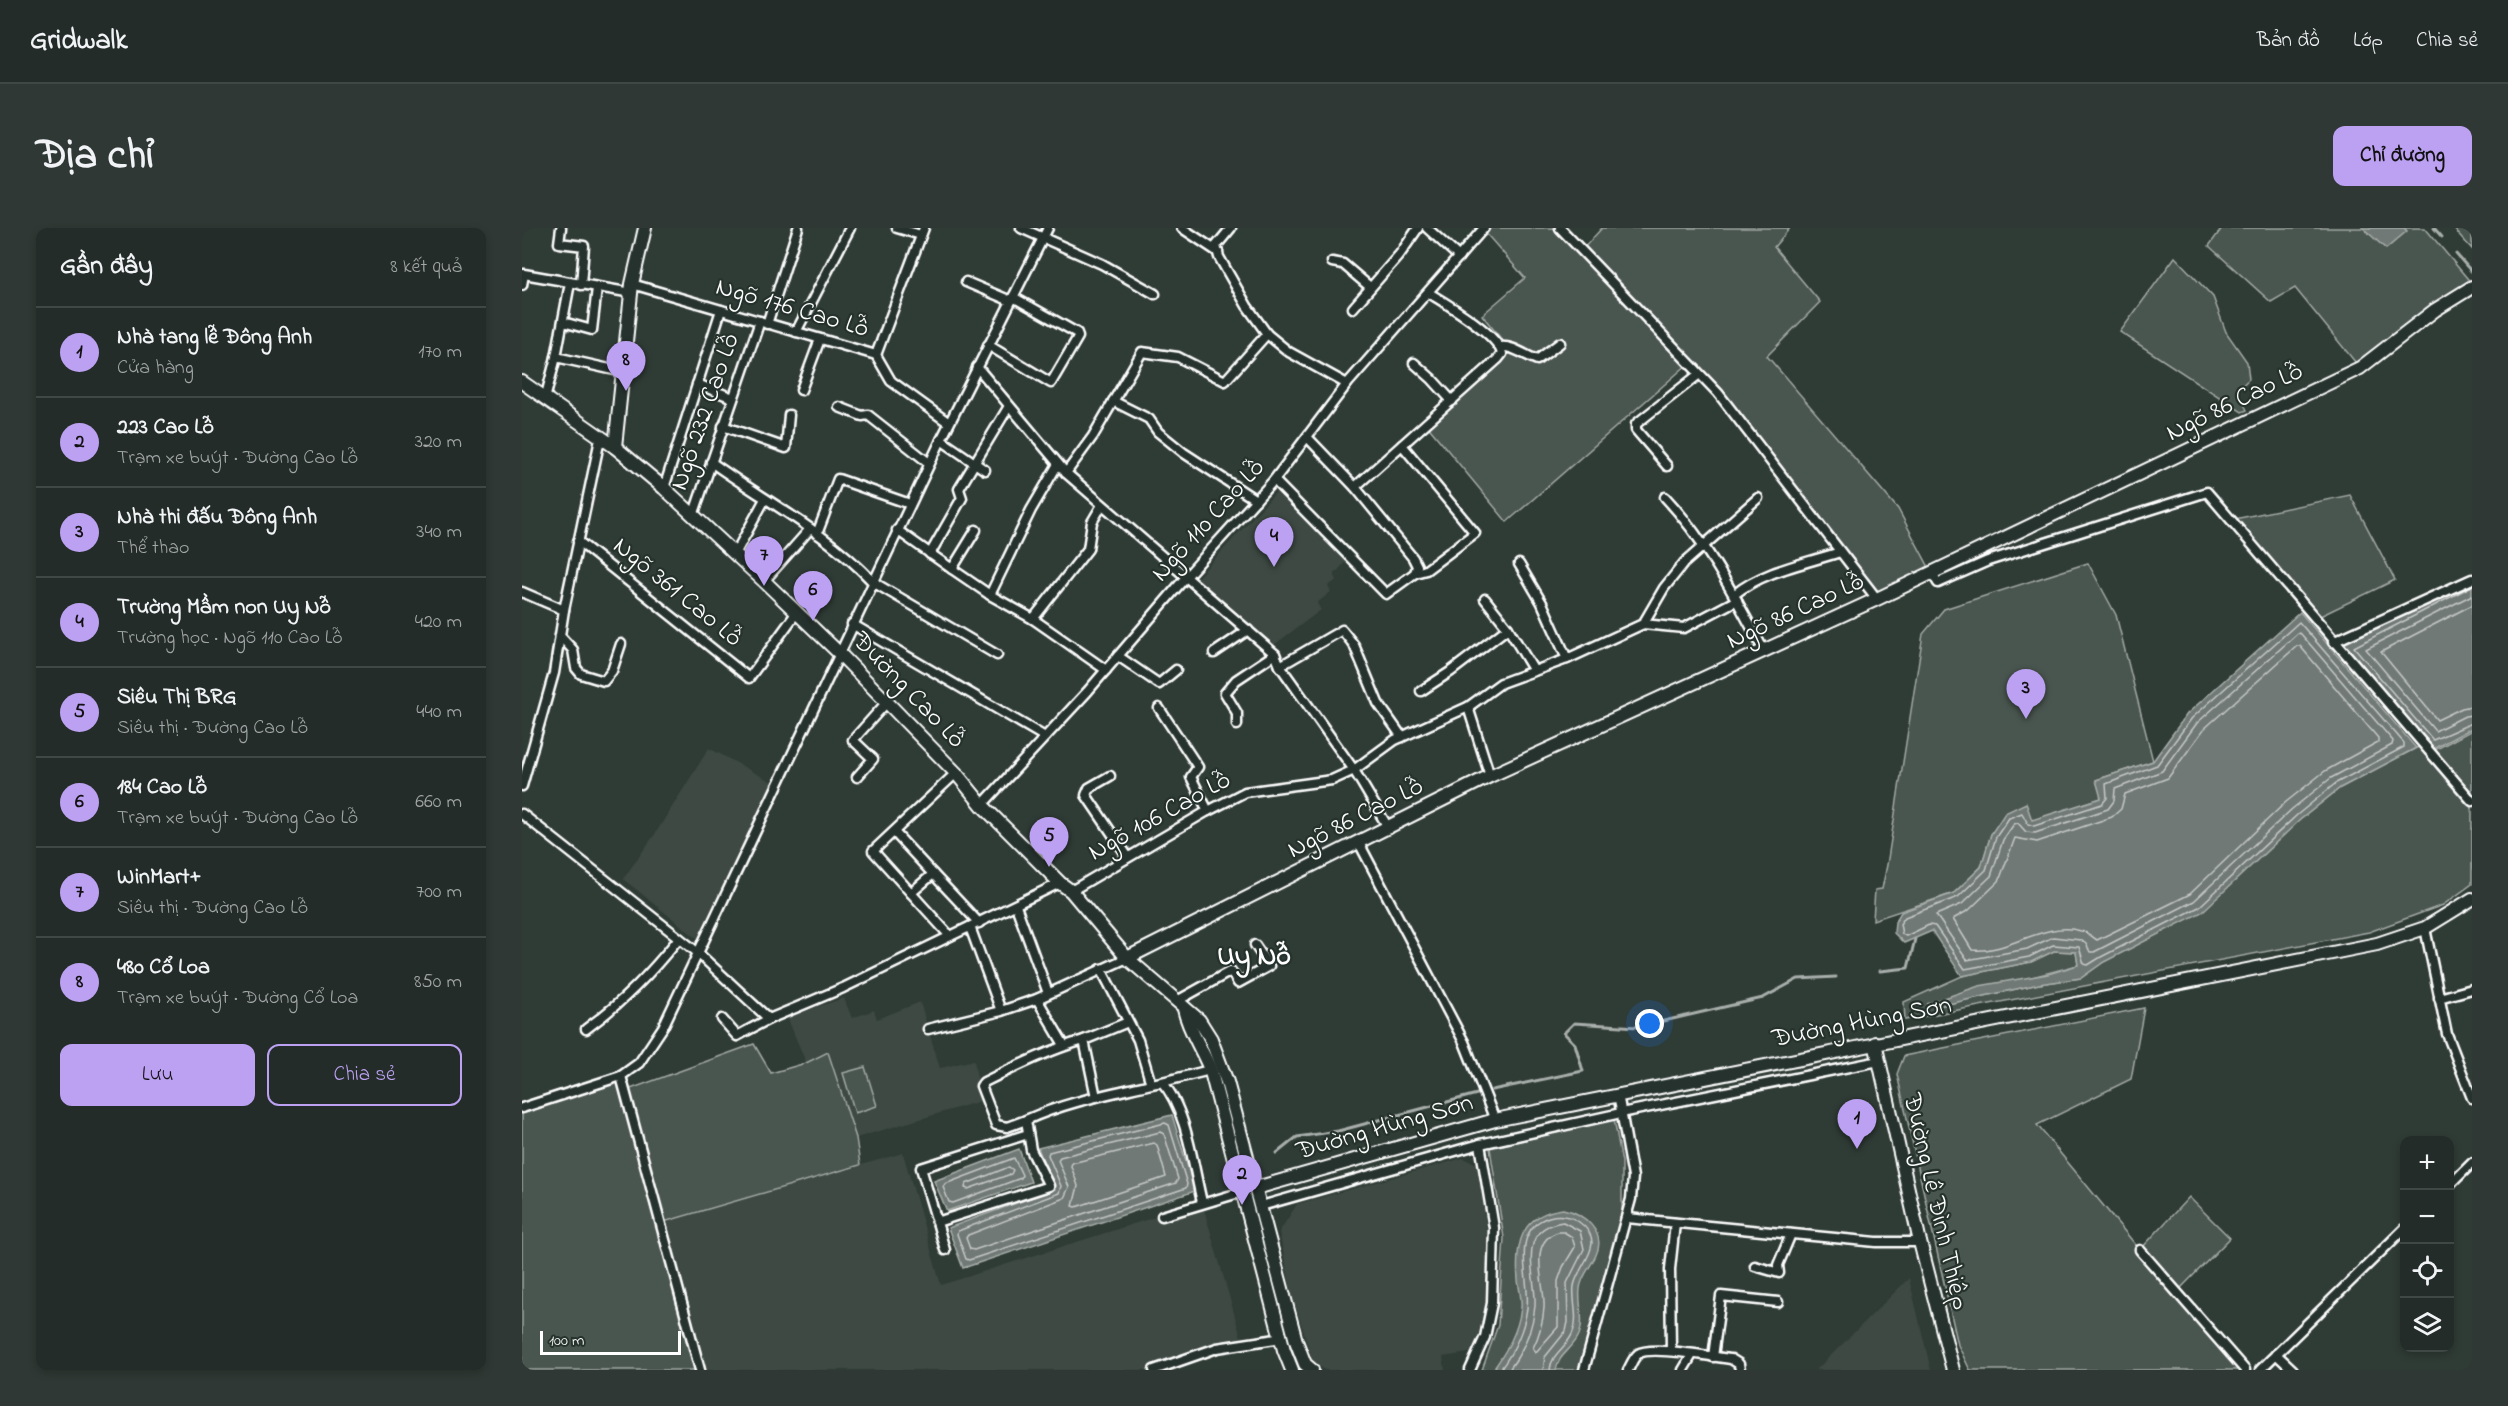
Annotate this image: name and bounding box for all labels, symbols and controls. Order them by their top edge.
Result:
text: Gridwalk [30,21,127,62]
text: Bản đồ [2257,26,2320,56]
text: Lớp [2353,26,2383,56]
text: Chia sẻ [2416,26,2478,56]
text: Địa chỉ [36,126,154,187]
button: Chỉ đường [2333,126,2472,186]
text: Gần đây [60,248,153,286]
text: 8 kết quả [390,253,462,282]
street label: Ngõ 176 Cao Lỗ [711,269,873,349]
text: Nhà tang lễ Đông Anh [117,322,312,354]
street label: Ngõ 232 Cao Lỗ [661,328,751,496]
text: 1 [76,338,83,367]
text: 170 m [418,338,462,367]
pin: 8 [606,342,646,391]
street label: Ngõ 86 Cao Lỗ [2160,353,2310,453]
text: Cửa hàng [117,354,194,383]
text: 223 Cao Lỗ [117,412,214,444]
text: 2 [75,428,84,457]
text: 320 m [415,428,462,457]
text: Trạm xe buýt · Đường Cao Lỗ [117,444,358,473]
street label: Ngõ 110 Cao Lỗ [1143,451,1275,591]
text: Nhà thi đấu Đông Anh [117,502,317,534]
text: 3 [75,518,84,547]
text: 340 m [416,518,462,547]
pin: 4 [1254,518,1293,567]
street label: Ngõ 361 Cao Lỗ [604,529,750,657]
text: Thể thao [117,534,189,563]
pin: 7 [744,536,784,586]
street label: Ngõ 86 Cao Lỗ [1721,563,1871,661]
pin: 6 [794,572,832,621]
text: Trường Mầm non Uy Nỗ [117,592,331,624]
text: 4 [75,608,84,637]
text: 420 m [415,608,462,637]
street label: Đường Cao Lỗ [842,623,974,758]
text: Trường học · Ngõ 110 Cao Lỗ [117,624,343,653]
pin: 3 [2006,670,2046,719]
text: Siêu Thị BRG [117,682,236,714]
text: 5 [74,698,85,727]
text: 440 m [416,698,462,727]
text: Siêu thị · Đường Cao Lỗ [117,714,308,743]
street label: Ngõ 106 Cao Lỗ [1082,762,1238,872]
street label: Ngõ 86 Cao Lỗ [1281,768,1431,870]
text: 184 Cao Lỗ [117,772,207,804]
text: 6 [75,788,84,817]
text: 660 m [415,788,462,817]
text: Trạm xe buýt · Đường Cao Lỗ [117,804,358,833]
pin: 5 [1030,818,1068,867]
text: WinMart+ [117,862,201,894]
text: 7 [75,878,84,907]
text: 700 m [416,878,462,907]
text: Siêu thị · Đường Cao Lỗ [117,894,308,923]
district label: Uy Nỗ [1217,937,1291,978]
text: 480 Cổ Loa [117,952,210,984]
text: 8 [76,968,83,997]
text: 850 m [414,968,462,997]
text: Trạm xe buýt · Đường Cổ Loa [117,984,358,1013]
street label: Đường Hùng Sơn [1768,987,1955,1059]
your location [1635,1009,1664,1038]
button: Lưu [60,1044,255,1106]
button: Chia sẻ [267,1044,462,1106]
street label: Đường Hùng Sơn [1291,1085,1478,1172]
street label: Đường Lê Đình Thiệp [1891,1089,1978,1314]
pin: 1 [1838,1100,1876,1149]
map controls [2400,1136,2454,1352]
button: + [2400,1136,2454,1190]
pin: 2 [1222,1156,1262,1205]
button: − [2400,1190,2454,1244]
button: locate [2400,1244,2454,1298]
button: layers [2400,1298,2454,1352]
scale bar [540,1328,681,1356]
text: 100 m [549,1329,584,1353]

